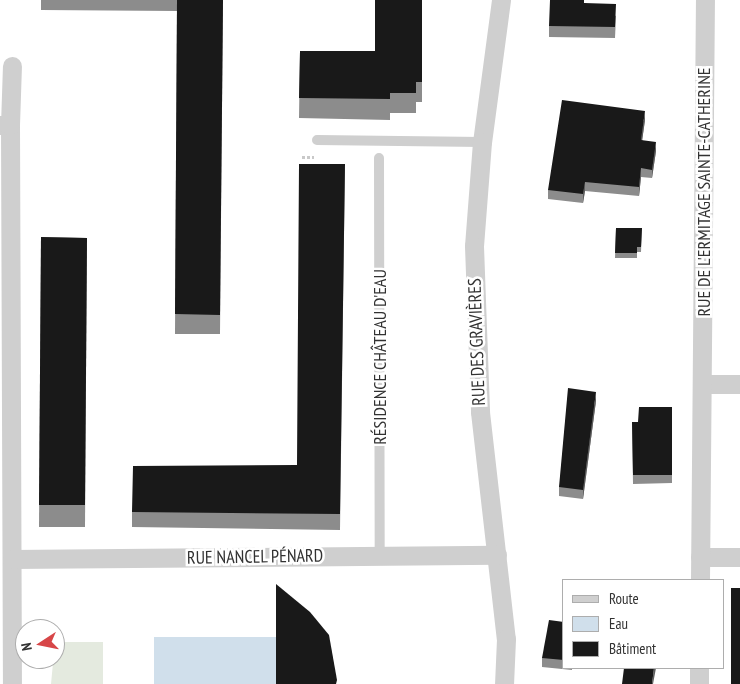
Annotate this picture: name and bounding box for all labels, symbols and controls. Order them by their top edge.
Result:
street label: RUE DE L'ERMITAGE SAINTE-CATHERINE [693,67,715,317]
street label: RÉSIDENCE CHÂTEAU D'EAU [369,269,391,445]
street label: RUE DES GRAVIÈRES [464,278,490,406]
street label: RUE NANCEL PÉNARD [186,545,324,569]
legend [562,579,725,669]
text: Route [609,589,639,608]
text: Eau [609,614,628,633]
north arrow [15,619,65,669]
text: Bâtiment [609,639,656,658]
text: N [17,641,36,652]

